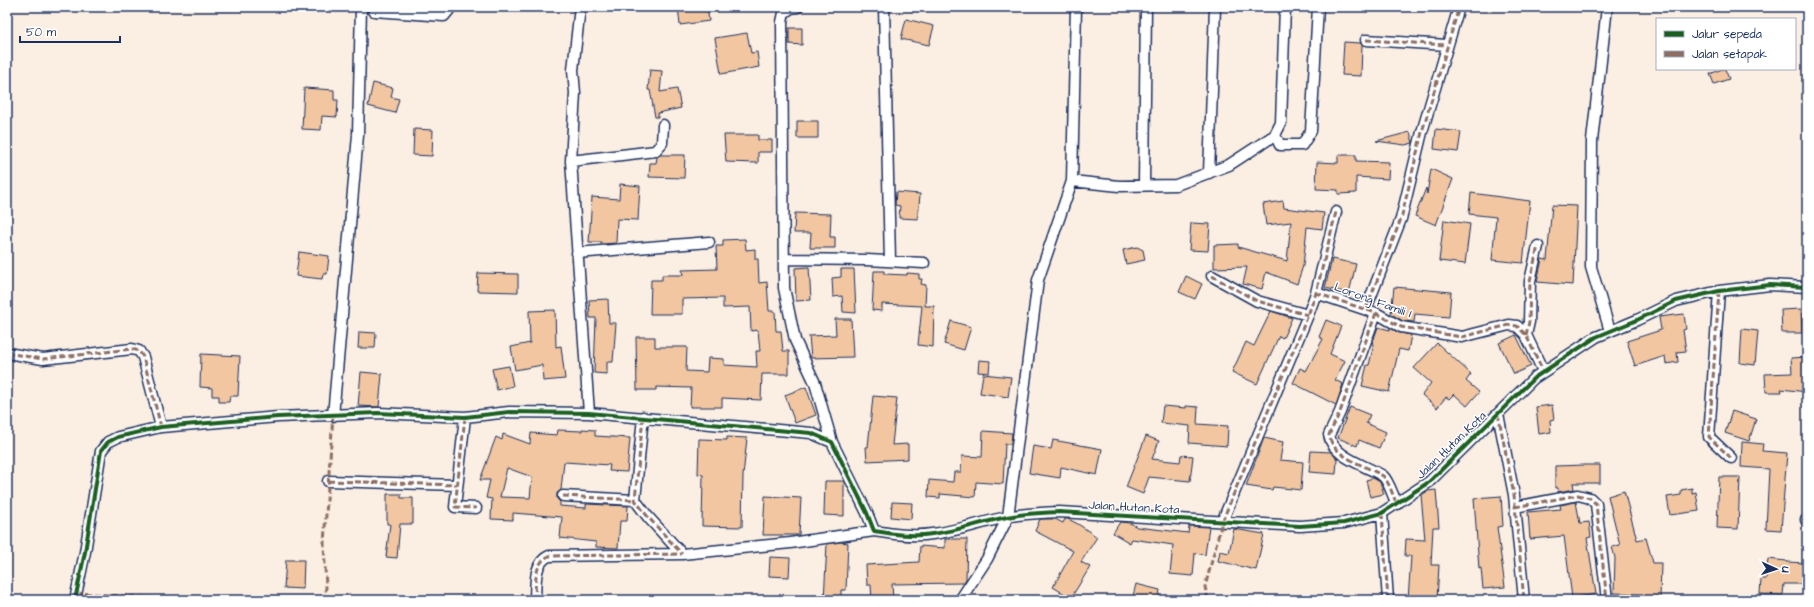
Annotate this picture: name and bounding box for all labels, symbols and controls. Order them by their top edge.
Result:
scale bar [20,18,120,44]
legend [1656,18,1796,70]
text: 50 m [26,24,57,41]
text: Jalur sepeda [1692,26,1762,43]
text: Jalan setapak [1692,46,1768,63]
street label: Lorong Famili I [1331,279,1414,323]
street label: Jalan Hutan Kota [1413,408,1490,483]
street label: Jalan Hutan Kota [1088,497,1180,518]
north arrow [1756,549,1796,589]
text: U [1778,565,1793,573]

